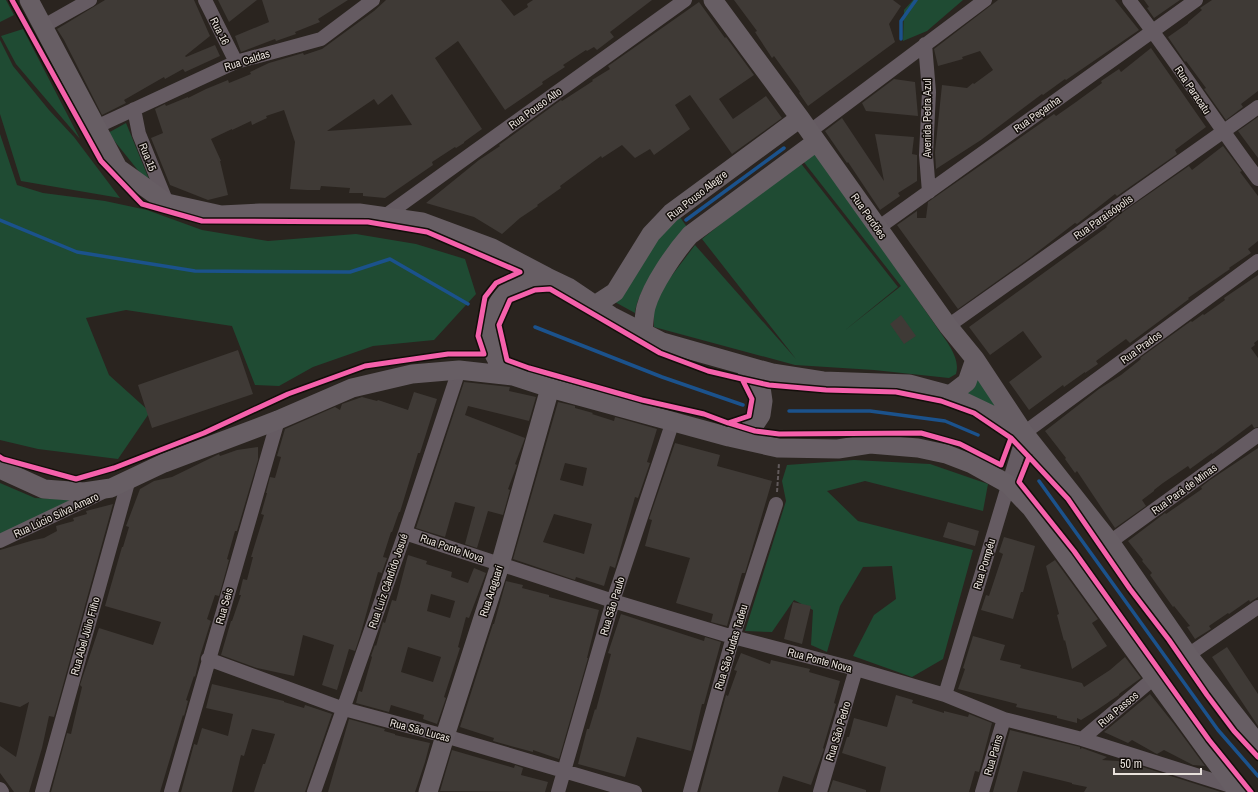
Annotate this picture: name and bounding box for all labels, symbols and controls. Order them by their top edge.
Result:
street label: Rua 16 [207,15,233,47]
street label: Rua Caldas [222,46,272,74]
street label: Rua Paracatu [1172,63,1214,117]
street label: Avenida Pedra Azul [920,78,934,159]
street label: Rua Pouso Alto [506,84,564,132]
street label: Rua Peçanha [1011,93,1063,135]
street label: Rua 15 [136,141,160,173]
street label: Rua Pouso Alegre [664,167,730,223]
street label: Rua Perdões [848,190,890,242]
street label: Rua Paraisópolis [1071,191,1136,243]
street label: Rua Prados [1118,327,1165,367]
street label: Rua Pará de Minas [1148,460,1220,518]
street label: Rua Lúcio Silva Amaro [11,489,101,541]
street label: Rua Ponte Nova [418,531,486,565]
street label: Rua Luiz Cândido Josué [365,532,411,630]
street label: Rua Pompéu [970,537,998,591]
street label: Rua Araguari [476,564,506,618]
street label: Rua São Paulo [596,575,628,637]
street label: Rua Seis [212,586,236,626]
street label: Rua Abel Júlio Filho [67,595,103,677]
street label: Rua São Judas Tadeu [711,603,751,691]
street label: Rua Ponte Nova [786,645,854,675]
street label: Rua Passos [1095,688,1141,730]
street label: Rua São Pedro [822,699,854,763]
street label: Rua São Lucas [388,715,452,745]
street label: Rua Pains [980,732,1006,777]
scale bar [1114,750,1201,776]
text: 50 m [1120,756,1142,772]

